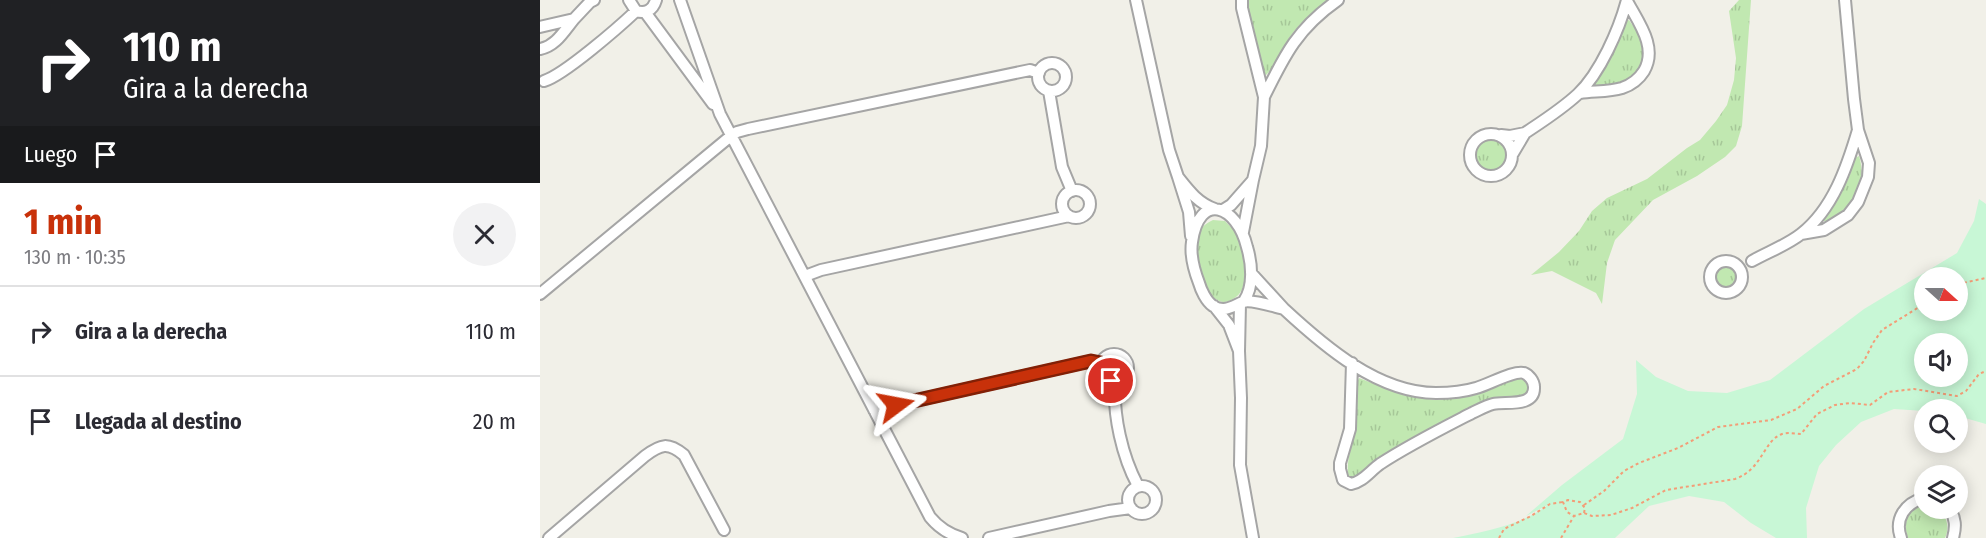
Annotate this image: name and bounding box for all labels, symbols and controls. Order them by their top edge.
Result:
text: 110 m [123,22,222,72]
icon: right [24,24,102,102]
text: Gira a la derecha [123,73,308,105]
icon: arrive [89,138,122,171]
text: Luego [24,141,77,168]
text: 1 min [24,200,102,244]
button: close [453,203,516,266]
text: 130 m · 10:35 [24,245,126,269]
north arrow [1914,267,1968,321]
map controls [1914,267,1968,519]
icon: right [24,315,57,348]
text: Gira a la derecha [75,318,227,345]
text: 110 m [466,318,516,345]
button: sound [1914,333,1968,387]
pin [1085,355,1136,406]
icon: arrive [1094,364,1127,397]
position arrow [864,373,928,437]
button: search [1914,399,1968,453]
icon: arrive [24,405,57,438]
text: Llegada al destino [75,408,242,435]
text: 20 m [473,408,516,435]
button: layers [1914,465,1968,519]

